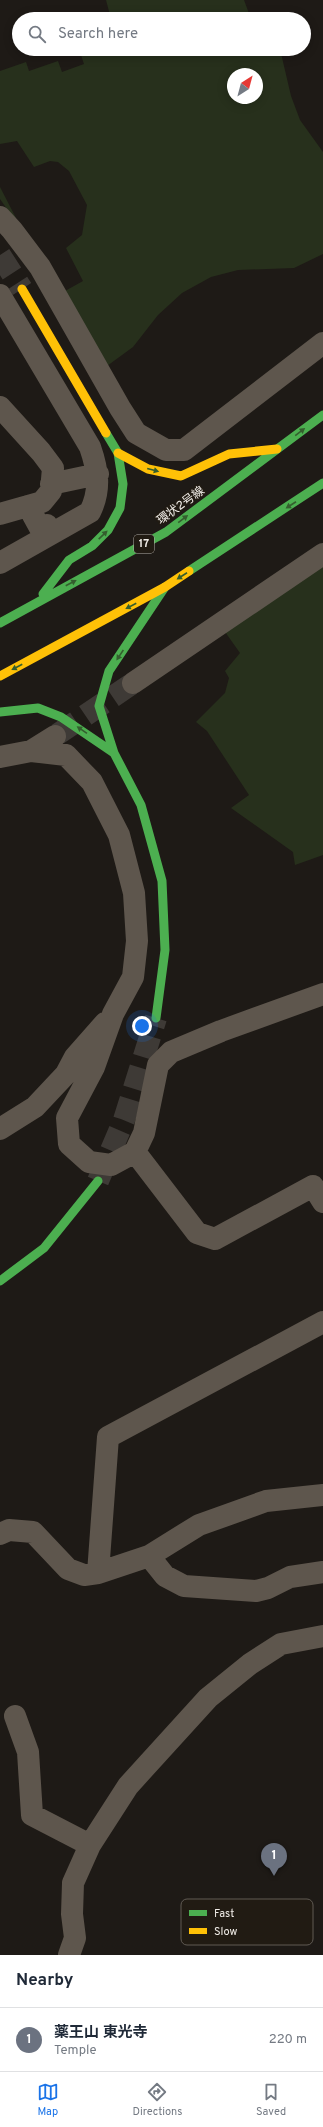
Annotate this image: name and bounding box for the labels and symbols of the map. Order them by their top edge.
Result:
north arrow [227,68,263,104]
one-way arrow [295,428,306,436]
one-way arrow [148,467,160,473]
street label: 環状2号線 [154,483,208,529]
one-way arrow [285,501,296,509]
one-way arrow [178,515,189,523]
one-way arrow [98,530,108,540]
road number: 17 [134,535,154,553]
one-way arrow [176,573,188,580]
one-way arrow [65,580,76,586]
one-way arrow [125,603,137,609]
one-way arrow [117,649,124,661]
one-way arrow [11,664,22,671]
one-way arrow [77,727,88,734]
your location [132,1016,152,1036]
pin: 1 [261,1843,287,1876]
legend [181,1899,313,1945]
text: Fast [214,1907,234,1921]
text: Slow [214,1925,237,1939]

